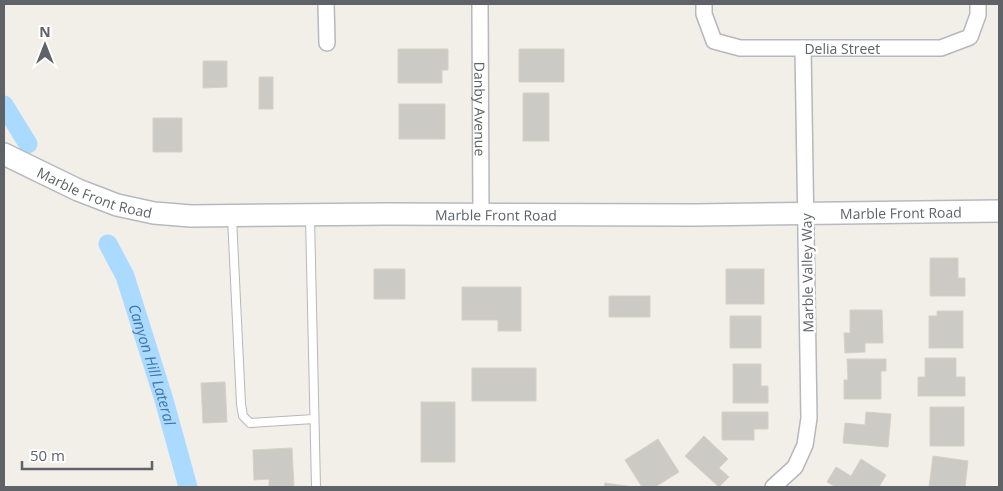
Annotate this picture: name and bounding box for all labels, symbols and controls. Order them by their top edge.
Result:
north arrow [20,20,70,70]
text: N [39,22,51,41]
street label: Delia Street [804,39,880,58]
street label: Danby Avenue [471,62,490,156]
street label: Marble Front Road [34,162,154,222]
street label: Marble Front Road [840,202,962,223]
street label: Marble Front Road [435,205,557,224]
street label: Marble Valley Way [796,212,818,333]
water label: Canyon Hill Lateral [124,302,181,429]
scale bar [22,438,152,470]
text: 50 m [30,445,65,465]

